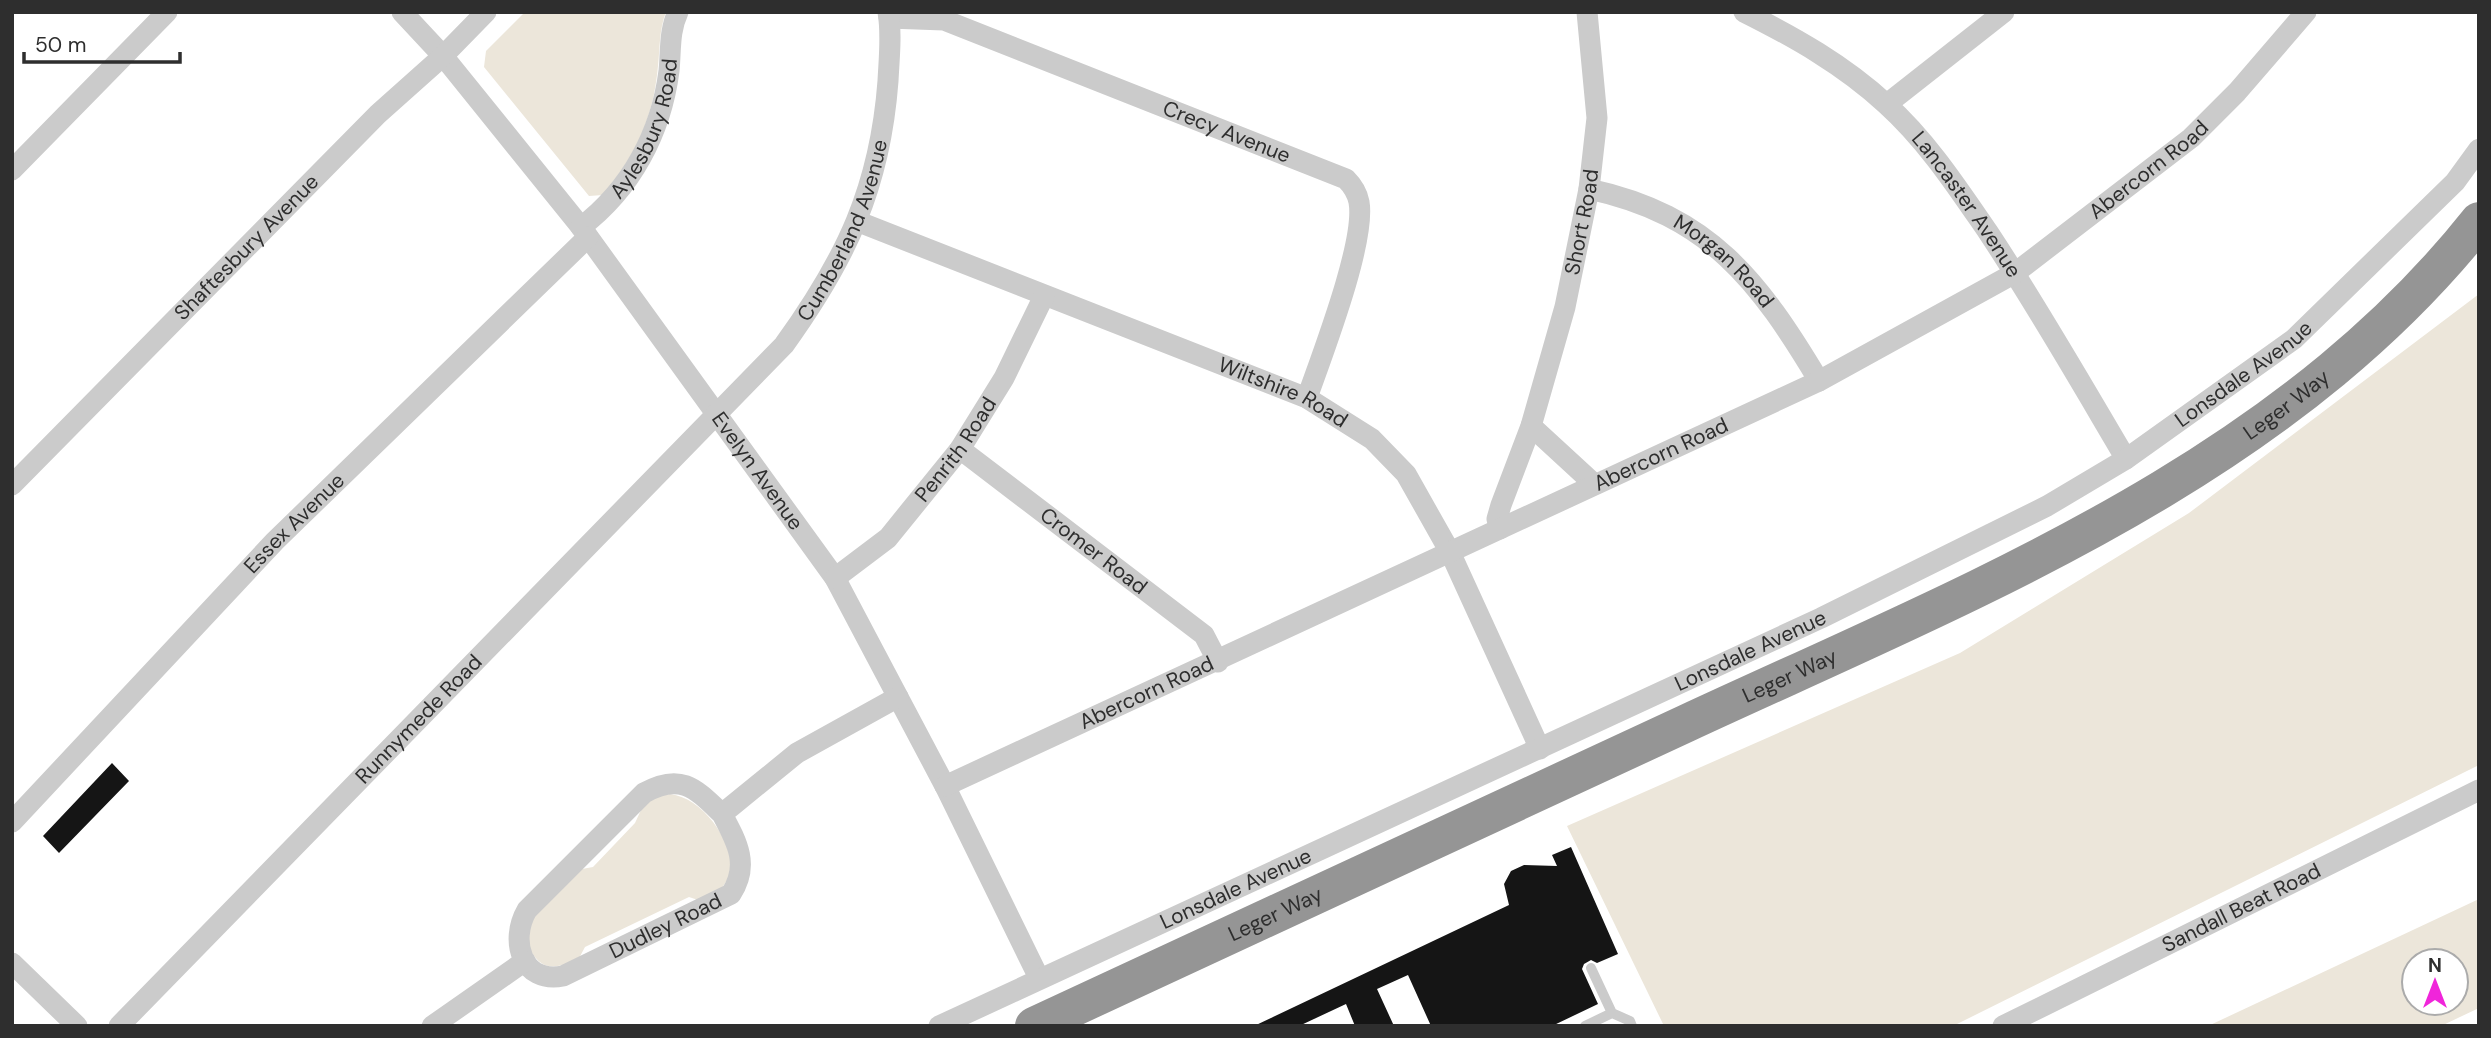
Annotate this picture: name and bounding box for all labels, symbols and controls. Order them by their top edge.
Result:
scale bar [24,21,180,65]
text: 50 m [35,31,86,59]
street label: Aylesbury Road [604,58,684,205]
street label: Crecy Avenue [1159,94,1295,170]
street label: Abercorn Road [2083,114,2215,225]
street label: Lancaster Avenue [1905,125,2028,283]
street label: Cumberland Avenue [790,137,894,327]
street label: Shaftesbury Avenue [168,168,325,326]
street label: Short Road [1558,168,1605,277]
street label: Morgan Road [1668,208,1780,313]
street label: Lonsdale Avenue [2169,315,2319,434]
street label: Wiltshire Road [1214,351,1353,434]
street label: Leger Way [2238,363,2336,447]
street label: Penrith Road [909,392,1003,508]
street label: Evelyn Avenue [705,406,810,536]
street label: Abercorn Road [1589,411,1733,498]
street label: Essex Avenue [238,467,351,580]
street label: Cromer Road [1034,501,1153,601]
street label: Lonsdale Avenue [1670,604,1831,698]
street label: Leger Way [1738,642,1842,710]
street label: Runnymede Road [349,648,488,790]
street label: Abercorn Road [1075,649,1218,736]
street label: Lonsdale Avenue [1156,842,1316,936]
street label: Sandall Beat Road [2157,857,2325,959]
street label: Leger Way [1224,880,1327,948]
street label: Dudley Road [605,887,727,965]
north arrow [2400,947,2470,1017]
text: N [2428,953,2442,978]

